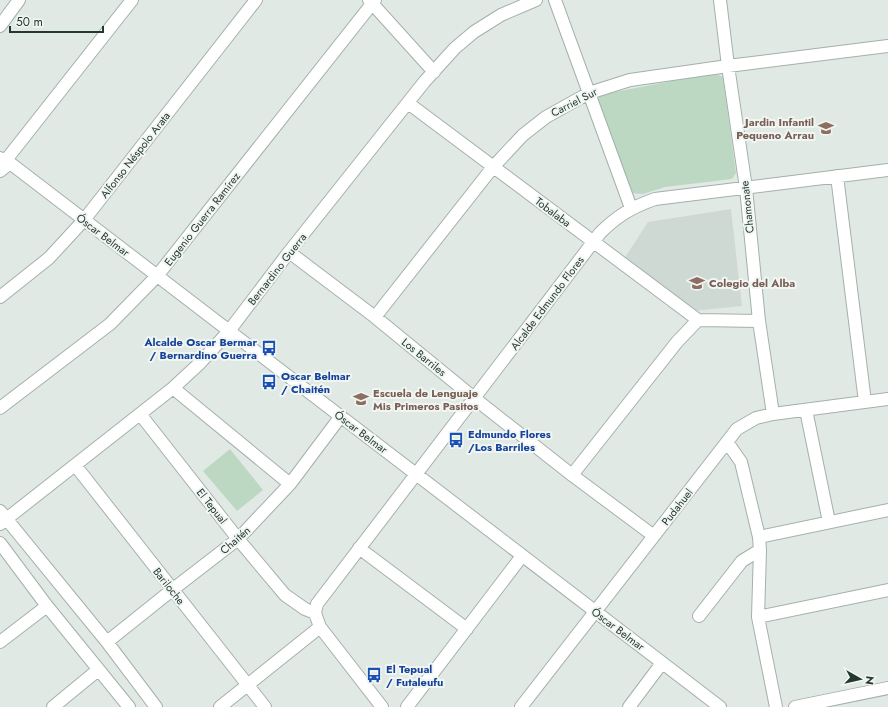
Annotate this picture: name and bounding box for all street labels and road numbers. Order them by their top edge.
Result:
street label: Carriel Sur [548,83,600,121]
street label: Alfonso Néspolo Arata [96,109,174,201]
street label: Eugenio Guerra Ramírez [160,169,244,269]
street label: Chamonate [736,180,758,234]
street label: Tobalaba [532,193,574,231]
street label: Óscar Belmar [73,210,133,260]
street label: Bernardino Guerra [244,230,310,308]
street label: Alcalde Edmundo Flores [506,252,588,353]
street label: Los Barriles [398,334,450,380]
street label: Óscar Belmar [331,407,391,457]
street label: El Tepual [193,485,231,527]
street label: Pudahuel [657,485,697,529]
street label: Chaitén [216,522,254,558]
street label: Bariloche [149,564,189,608]
street label: Óscar Belmar [588,604,648,654]

